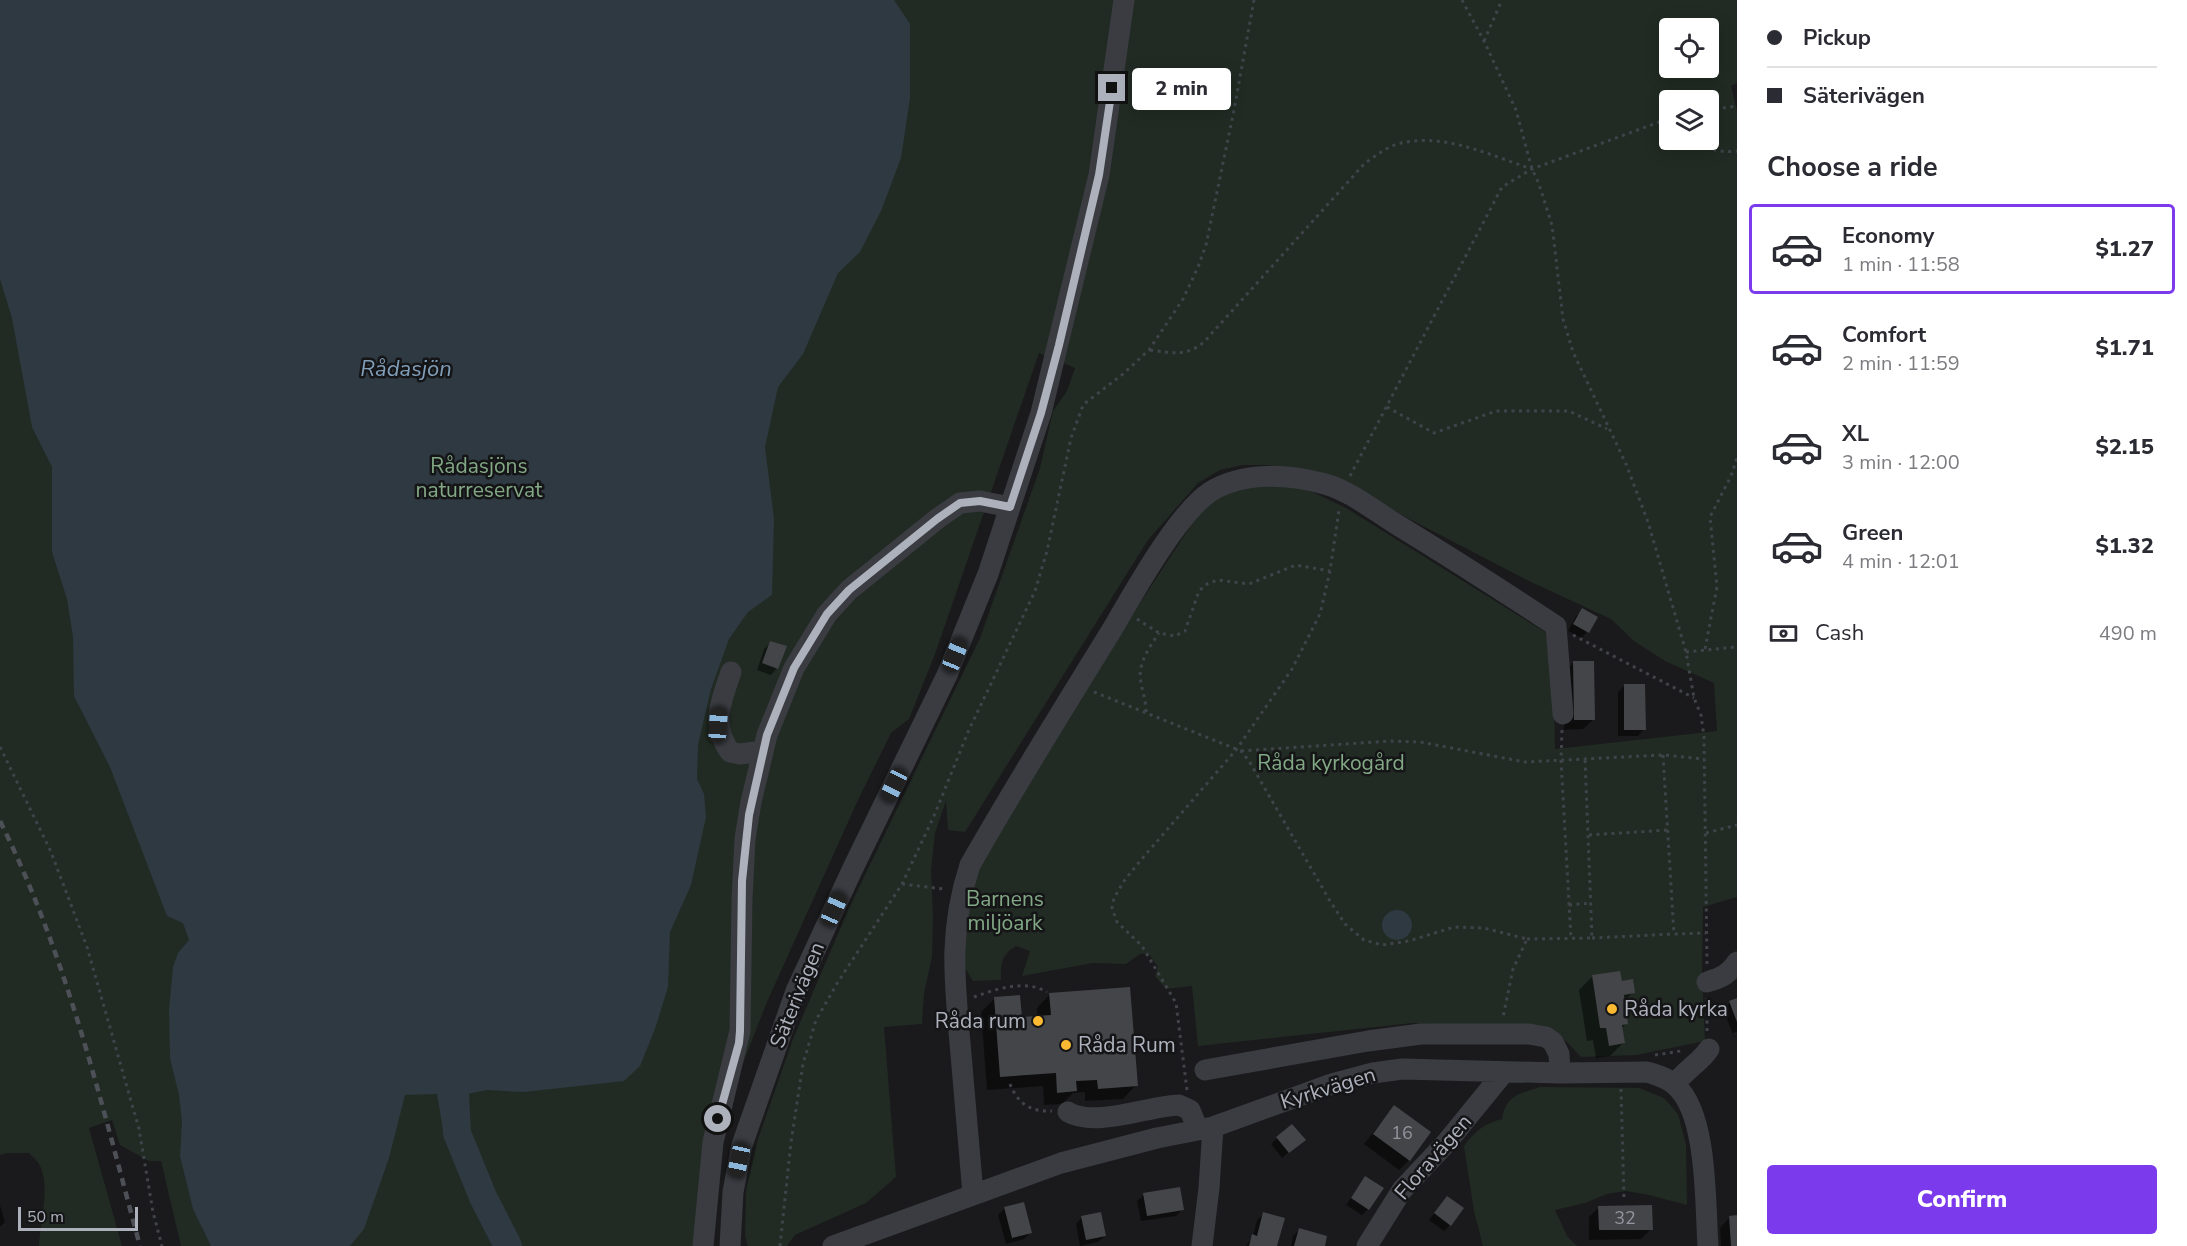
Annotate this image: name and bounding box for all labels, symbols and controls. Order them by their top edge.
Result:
map controls [1659,18,1719,150]
button: locate [1659,18,1719,78]
text: Pickup [1803,23,1871,53]
callout: 2 min [1133,67,1232,109]
route end [1098,74,1125,101]
text: 2 min [1155,75,1208,102]
text: Säterivägen [1803,81,1925,111]
button: layers [1659,90,1719,150]
text: Choose a ride [1767,149,1938,186]
text: Economy [1842,221,1934,251]
icon: car [1770,222,1824,276]
text: $1.27 [2095,234,2154,264]
text: 1 min · 11:58 [1842,251,1960,278]
text: Comfort [1842,320,1926,350]
icon: car [1770,321,1824,375]
text: $1.71 [2095,333,2154,363]
text: 2 min · 11:59 [1842,350,1960,377]
water label: Rådasjön [360,354,452,384]
text: XL [1842,419,1869,449]
icon: car [1770,420,1824,474]
text: $2.15 [2095,432,2154,462]
text: 3 min · 12:00 [1842,449,1960,476]
park label: Rådasjöns naturreservat [416,452,543,504]
text: Green [1842,518,1903,548]
icon: car [1770,519,1824,573]
text: $1.32 [2095,531,2154,561]
text: 4 min · 12:01 [1842,548,1960,575]
icon: cash [1767,617,1800,650]
text: Cash [1815,618,1864,648]
text: 490 m [2099,620,2157,647]
car [940,635,970,675]
car [708,706,728,744]
park label: Råda kyrkogård [1257,749,1405,777]
car [878,765,910,805]
park label: Barnens miljöark [966,885,1044,937]
car [818,889,850,929]
street label: Säterivägen [763,938,831,1052]
place label: Råda kyrka [1624,995,1728,1023]
marker: Råda kyrka [1605,1002,1619,1016]
place label: Råda rum [935,1007,1026,1035]
marker: Råda rum [1031,1014,1045,1028]
place label: Råda Rum [1078,1031,1176,1059]
marker: Råda Rum [1059,1038,1073,1052]
street label: Kyrkvägen [1277,1060,1379,1116]
route start [704,1105,731,1132]
street label: Floravägen [1388,1108,1478,1206]
house number: 16 [1391,1121,1413,1145]
car [726,1141,752,1179]
button: Confirm [1767,1165,2157,1234]
scale bar [18,1204,138,1232]
text: 50 m [27,1206,64,1228]
house number: 32 [1614,1206,1636,1230]

